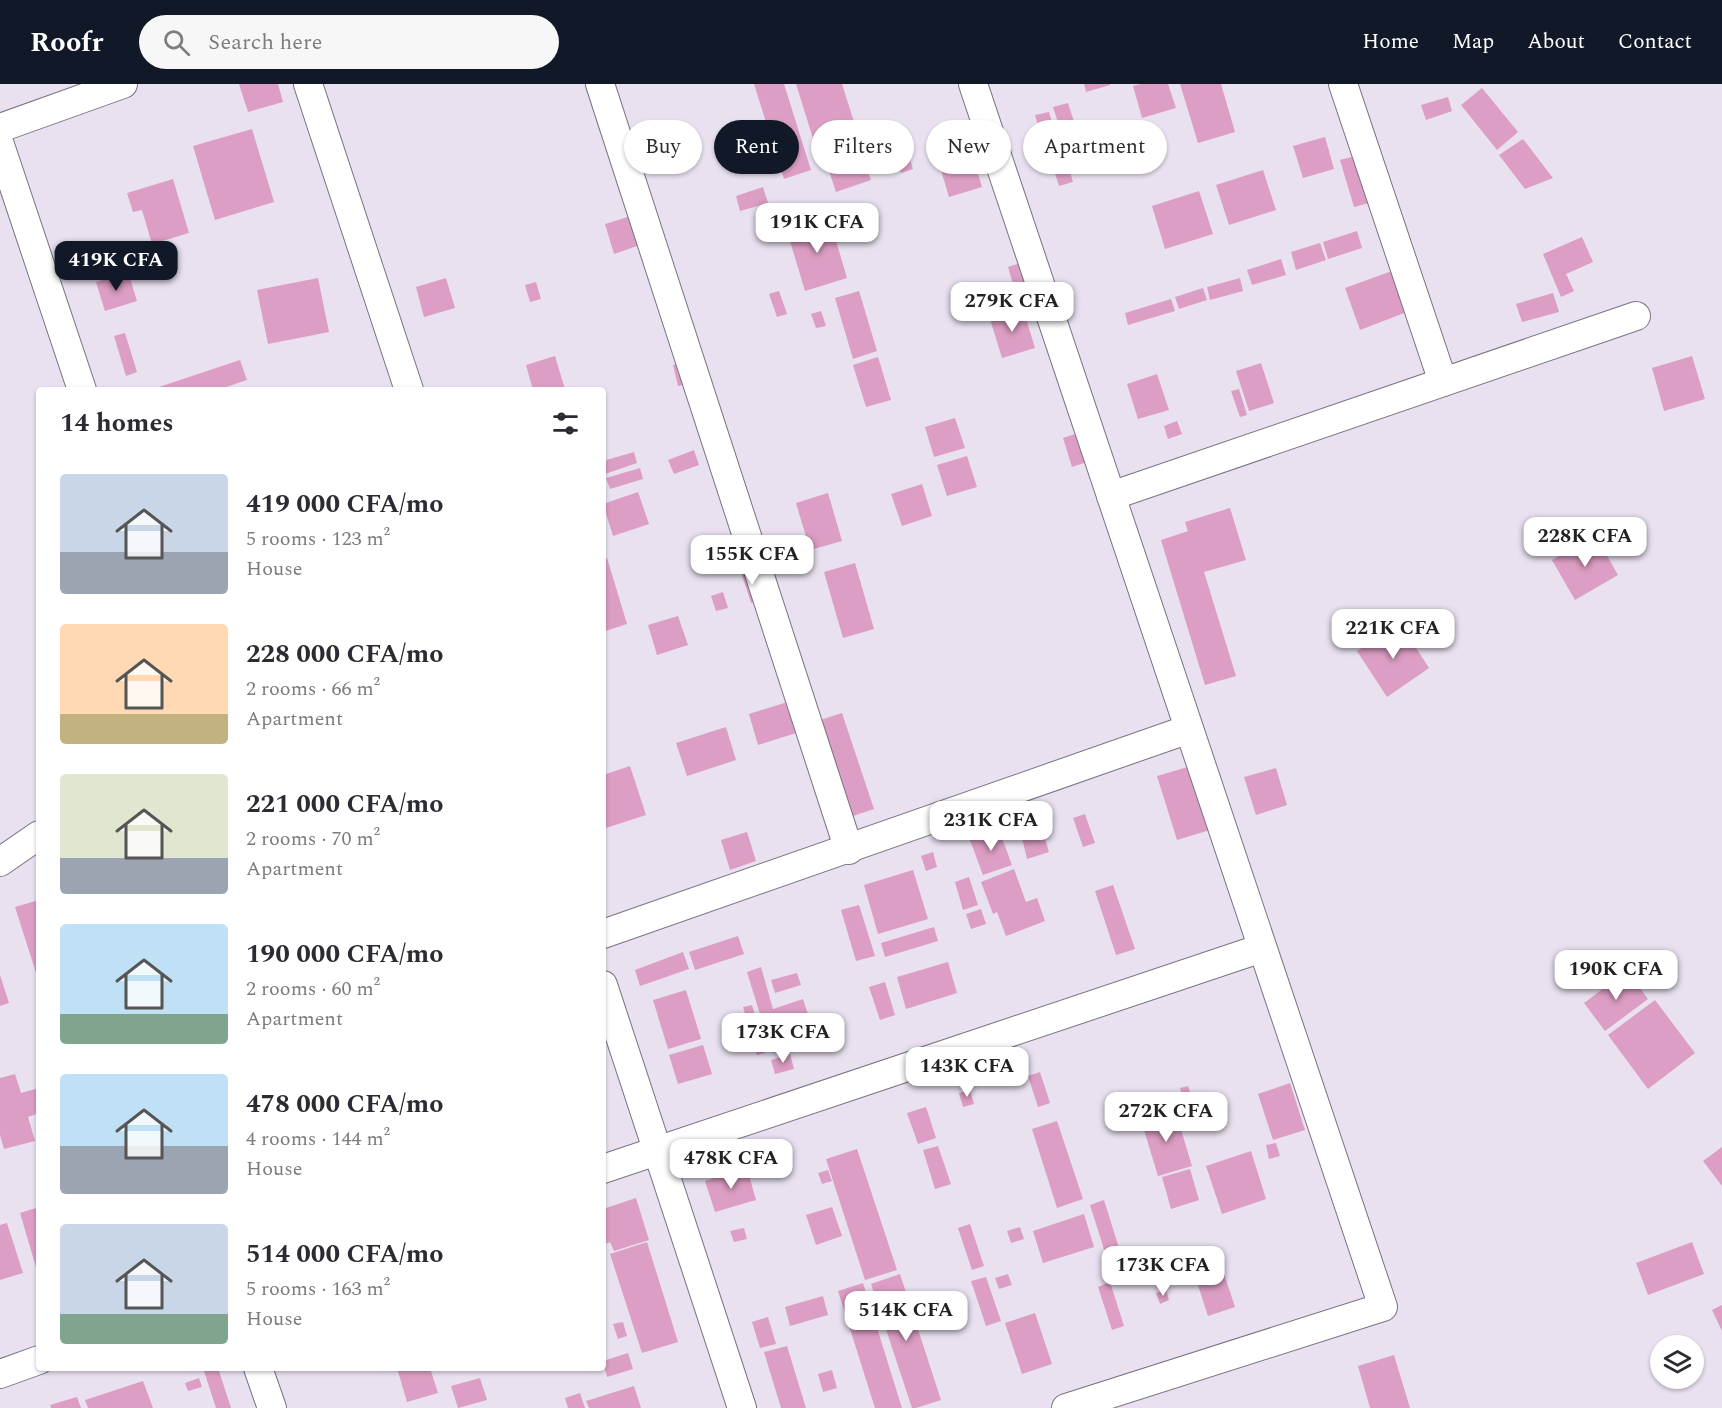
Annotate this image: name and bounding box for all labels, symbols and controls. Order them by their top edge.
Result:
search box [139,15,559,69]
text: Roofr [30,21,103,64]
icon: search [160,26,193,59]
text: Search here [208,26,322,59]
text: Home [1362,26,1419,58]
text: Map [1452,26,1494,58]
text: About [1527,26,1585,58]
text: Contact [1618,26,1692,58]
chip: Buy [624,120,702,174]
chip: Rent [714,120,799,174]
chip: Filters [811,120,914,174]
chip: New [926,120,1011,174]
chip: Apartment [1023,120,1167,174]
pin: 191K CFA [755,203,879,254]
text: 191K CFA [770,207,864,237]
pin: 419K CFA [54,241,178,292]
text: 419K CFA [69,245,163,275]
pin: 279K CFA [950,282,1074,333]
text: 279K CFA [965,286,1059,316]
text: 14 homes [60,403,174,443]
icon: filters [549,407,582,440]
text: 419 000 CFA/mo [246,484,444,524]
icon: home [108,498,180,570]
pin: 228K CFA [1523,517,1647,568]
text: 228K CFA [1538,521,1632,551]
text: 5 rooms · 123 m² [246,524,390,554]
pin: 155K CFA [690,535,814,586]
text: 155K CFA [705,539,799,569]
text: House [246,554,303,584]
pin: 221K CFA [1331,609,1455,660]
text: 221K CFA [1346,613,1440,643]
text: 228 000 CFA/mo [246,634,444,674]
icon: home [108,648,180,720]
text: 2 rooms · 66 m² [246,674,380,704]
text: Apartment [246,704,343,734]
text: 221 000 CFA/mo [246,784,444,824]
icon: home [108,798,180,870]
pin: 231K CFA [929,801,1053,852]
text: 231K CFA [944,805,1038,835]
text: 2 rooms · 70 m² [246,824,380,854]
text: Apartment [246,854,343,884]
text: 190 000 CFA/mo [246,934,444,974]
icon: home [108,948,180,1020]
pin: 190K CFA [1554,950,1678,1001]
text: 190K CFA [1569,954,1663,984]
text: 2 rooms · 60 m² [246,974,380,1004]
text: Apartment [246,1004,343,1034]
pin: 173K CFA [721,1013,845,1064]
text: 173K CFA [736,1017,830,1047]
pin: 143K CFA [905,1047,1029,1098]
text: 143K CFA [920,1051,1014,1081]
text: 478 000 CFA/mo [246,1084,444,1124]
pin: 272K CFA [1104,1092,1228,1143]
text: 272K CFA [1119,1096,1213,1126]
icon: home [108,1098,180,1170]
text: 4 rooms · 144 m² [246,1124,390,1154]
pin: 478K CFA [669,1139,793,1190]
text: 478K CFA [684,1143,778,1173]
text: House [246,1154,303,1184]
text: 514 000 CFA/mo [246,1234,444,1274]
pin: 173K CFA [1101,1246,1225,1297]
icon: home [108,1248,180,1320]
text: 173K CFA [1116,1250,1210,1280]
text: 5 rooms · 163 m² [246,1274,390,1304]
pin: 514K CFA [844,1291,968,1342]
text: 514K CFA [859,1295,953,1325]
text: House [246,1304,303,1334]
map controls [1650,1335,1704,1389]
button: layers [1650,1335,1704,1389]

